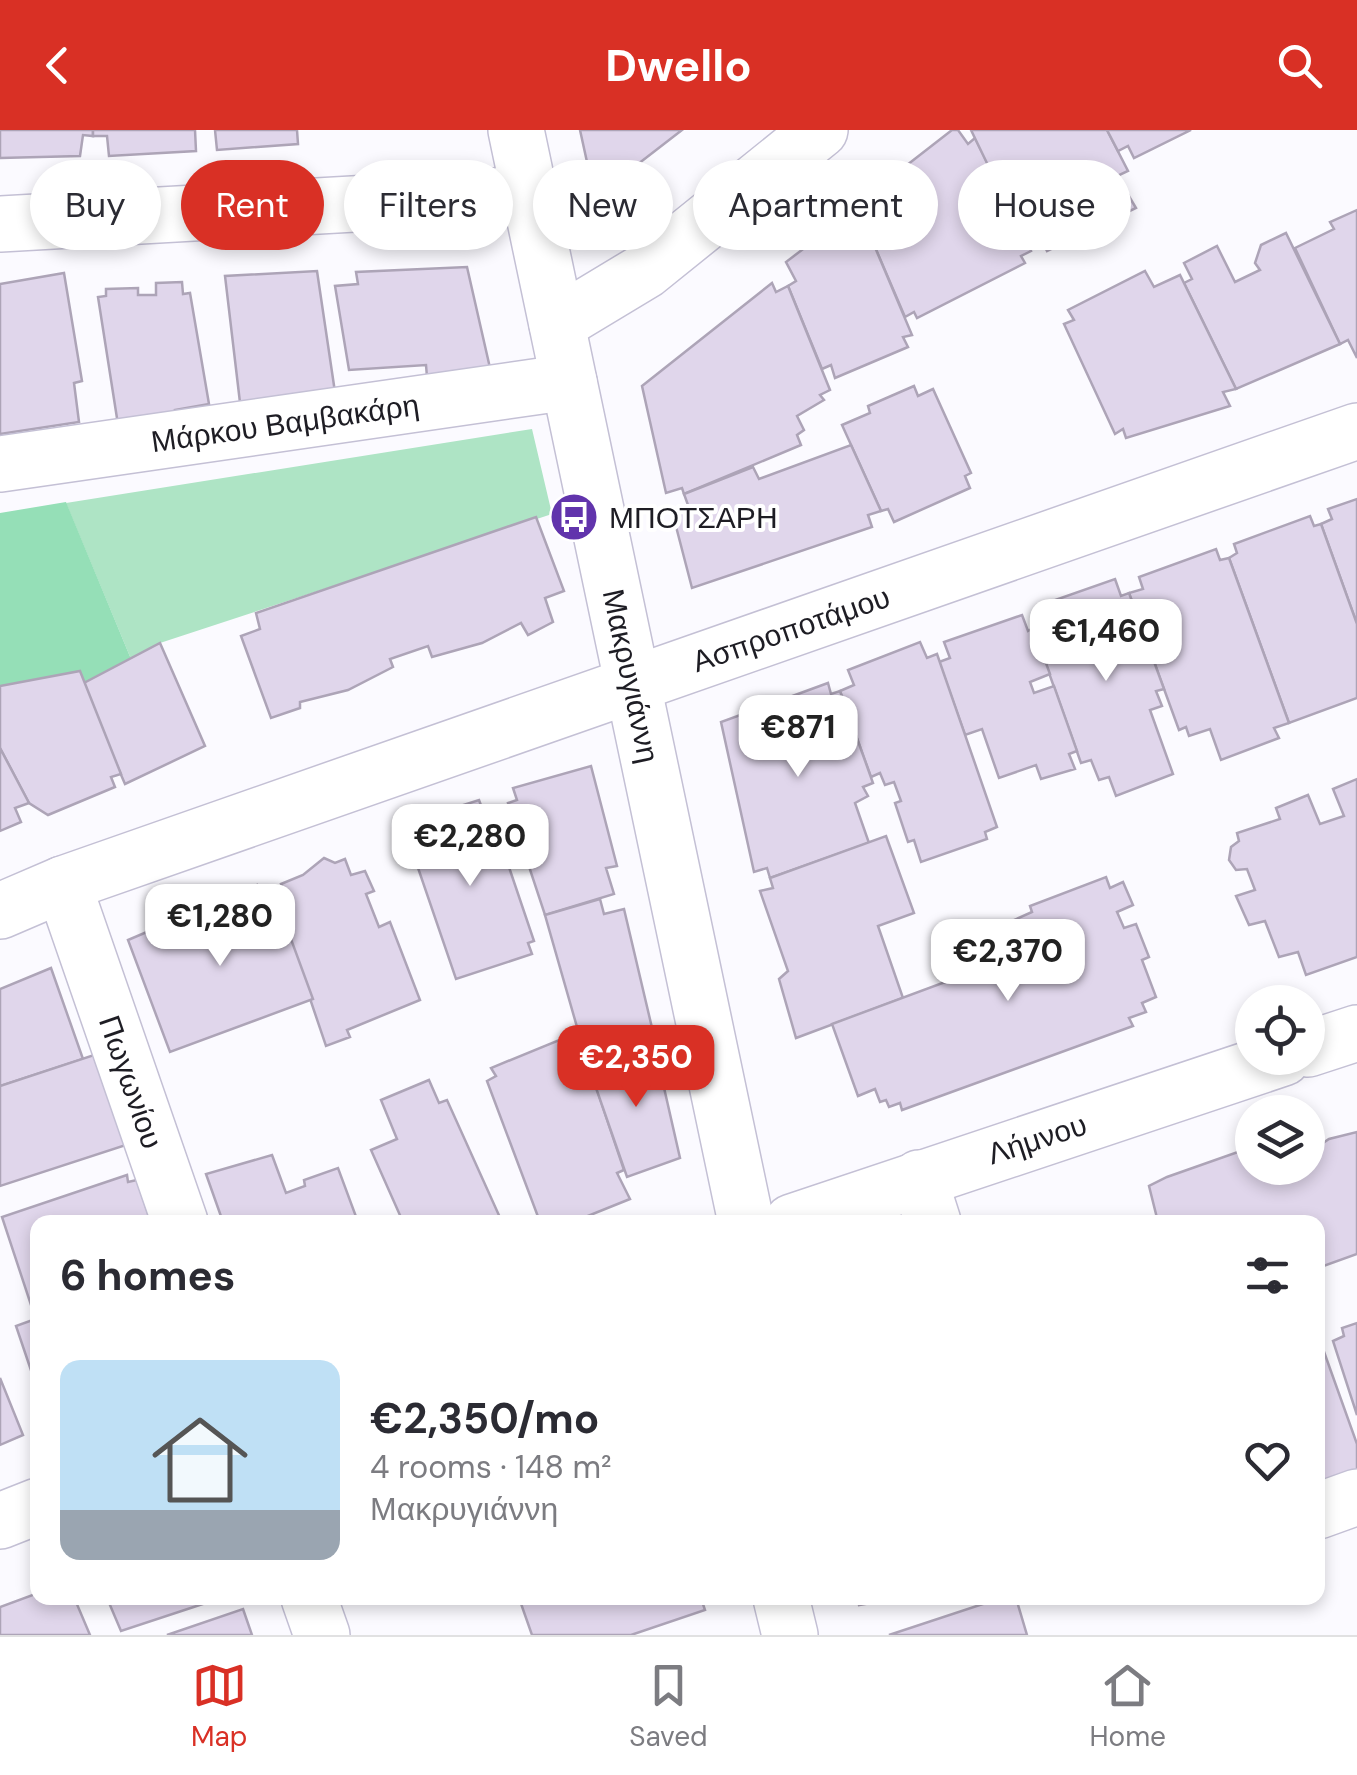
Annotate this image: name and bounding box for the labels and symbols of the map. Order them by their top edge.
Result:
street label: Μάρκου Βαμβακάρη [149,385,421,461]
bus stop icon: ΜΠΟΤΣΑΡΗ [548,491,600,543]
place label: ΜΠΟΤΣΑΡΗ [609,498,778,537]
street label: Ασπροποτάμου [687,577,895,681]
street label: Μακρυγιάννη [594,586,668,766]
pin: €1,460 [1025,599,1187,684]
pin: €871 [739,695,857,780]
pin: €2,280 [389,804,551,889]
pin: €1,280 [139,884,301,969]
pin: €2,370 [927,919,1089,1004]
street label: Πωγωνίου [90,1010,172,1154]
pin: €2,350 [555,1025,717,1110]
street label: Λήμνου [982,1105,1092,1173]

